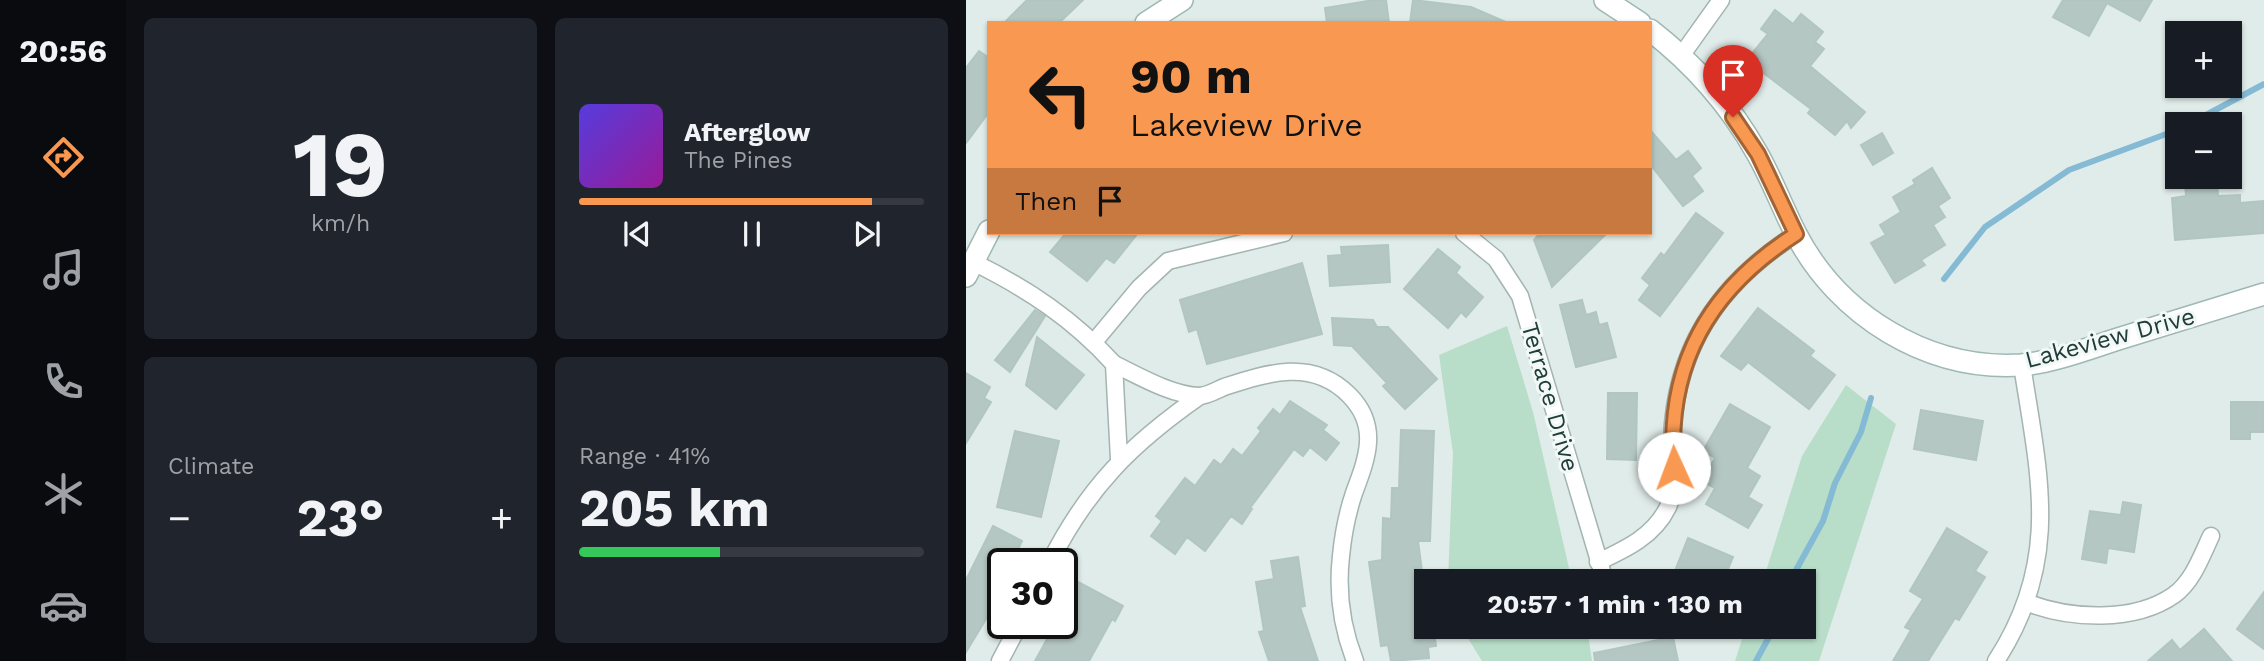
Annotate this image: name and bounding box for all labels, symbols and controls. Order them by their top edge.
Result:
map controls [2165,21,2242,189]
button: + [2165,21,2242,98]
text: 20:56 [19,32,107,70]
pin [1703,45,1763,117]
text: 90 m [1130,47,1252,105]
icon: left [1015,49,1106,140]
icon: arrive [1714,56,1752,94]
text: Lakeview Drive [1130,106,1363,144]
text: 19 [293,111,388,218]
button: − [2165,112,2242,189]
text: Afterglow [684,117,810,147]
icon: directions [39,133,88,182]
text: The Pines [684,147,793,174]
icon: arrive [1091,182,1129,220]
text: Then [1015,186,1077,216]
text: km/h [311,210,370,237]
icon: previous [618,215,656,253]
icon: pause [733,215,771,253]
icon: next [848,215,886,253]
icon: music [39,245,88,294]
street label: Lakeview Drive [2022,302,2198,374]
street label: Terrace Drive [1515,319,1585,475]
icon: phone [39,357,88,406]
position arrow [1637,431,1711,505]
text: Range · 41% [579,443,710,470]
text: Climate [168,453,254,480]
icon: climate [39,469,88,518]
text: 205 km [579,478,770,539]
text: 23° [297,488,384,549]
text: − [168,496,191,540]
text: + [490,496,513,540]
speed limit sign: 30 [987,548,1078,639]
icon: car [39,581,88,630]
text: 20:57 · 1 min · 130 m [1487,589,1743,619]

